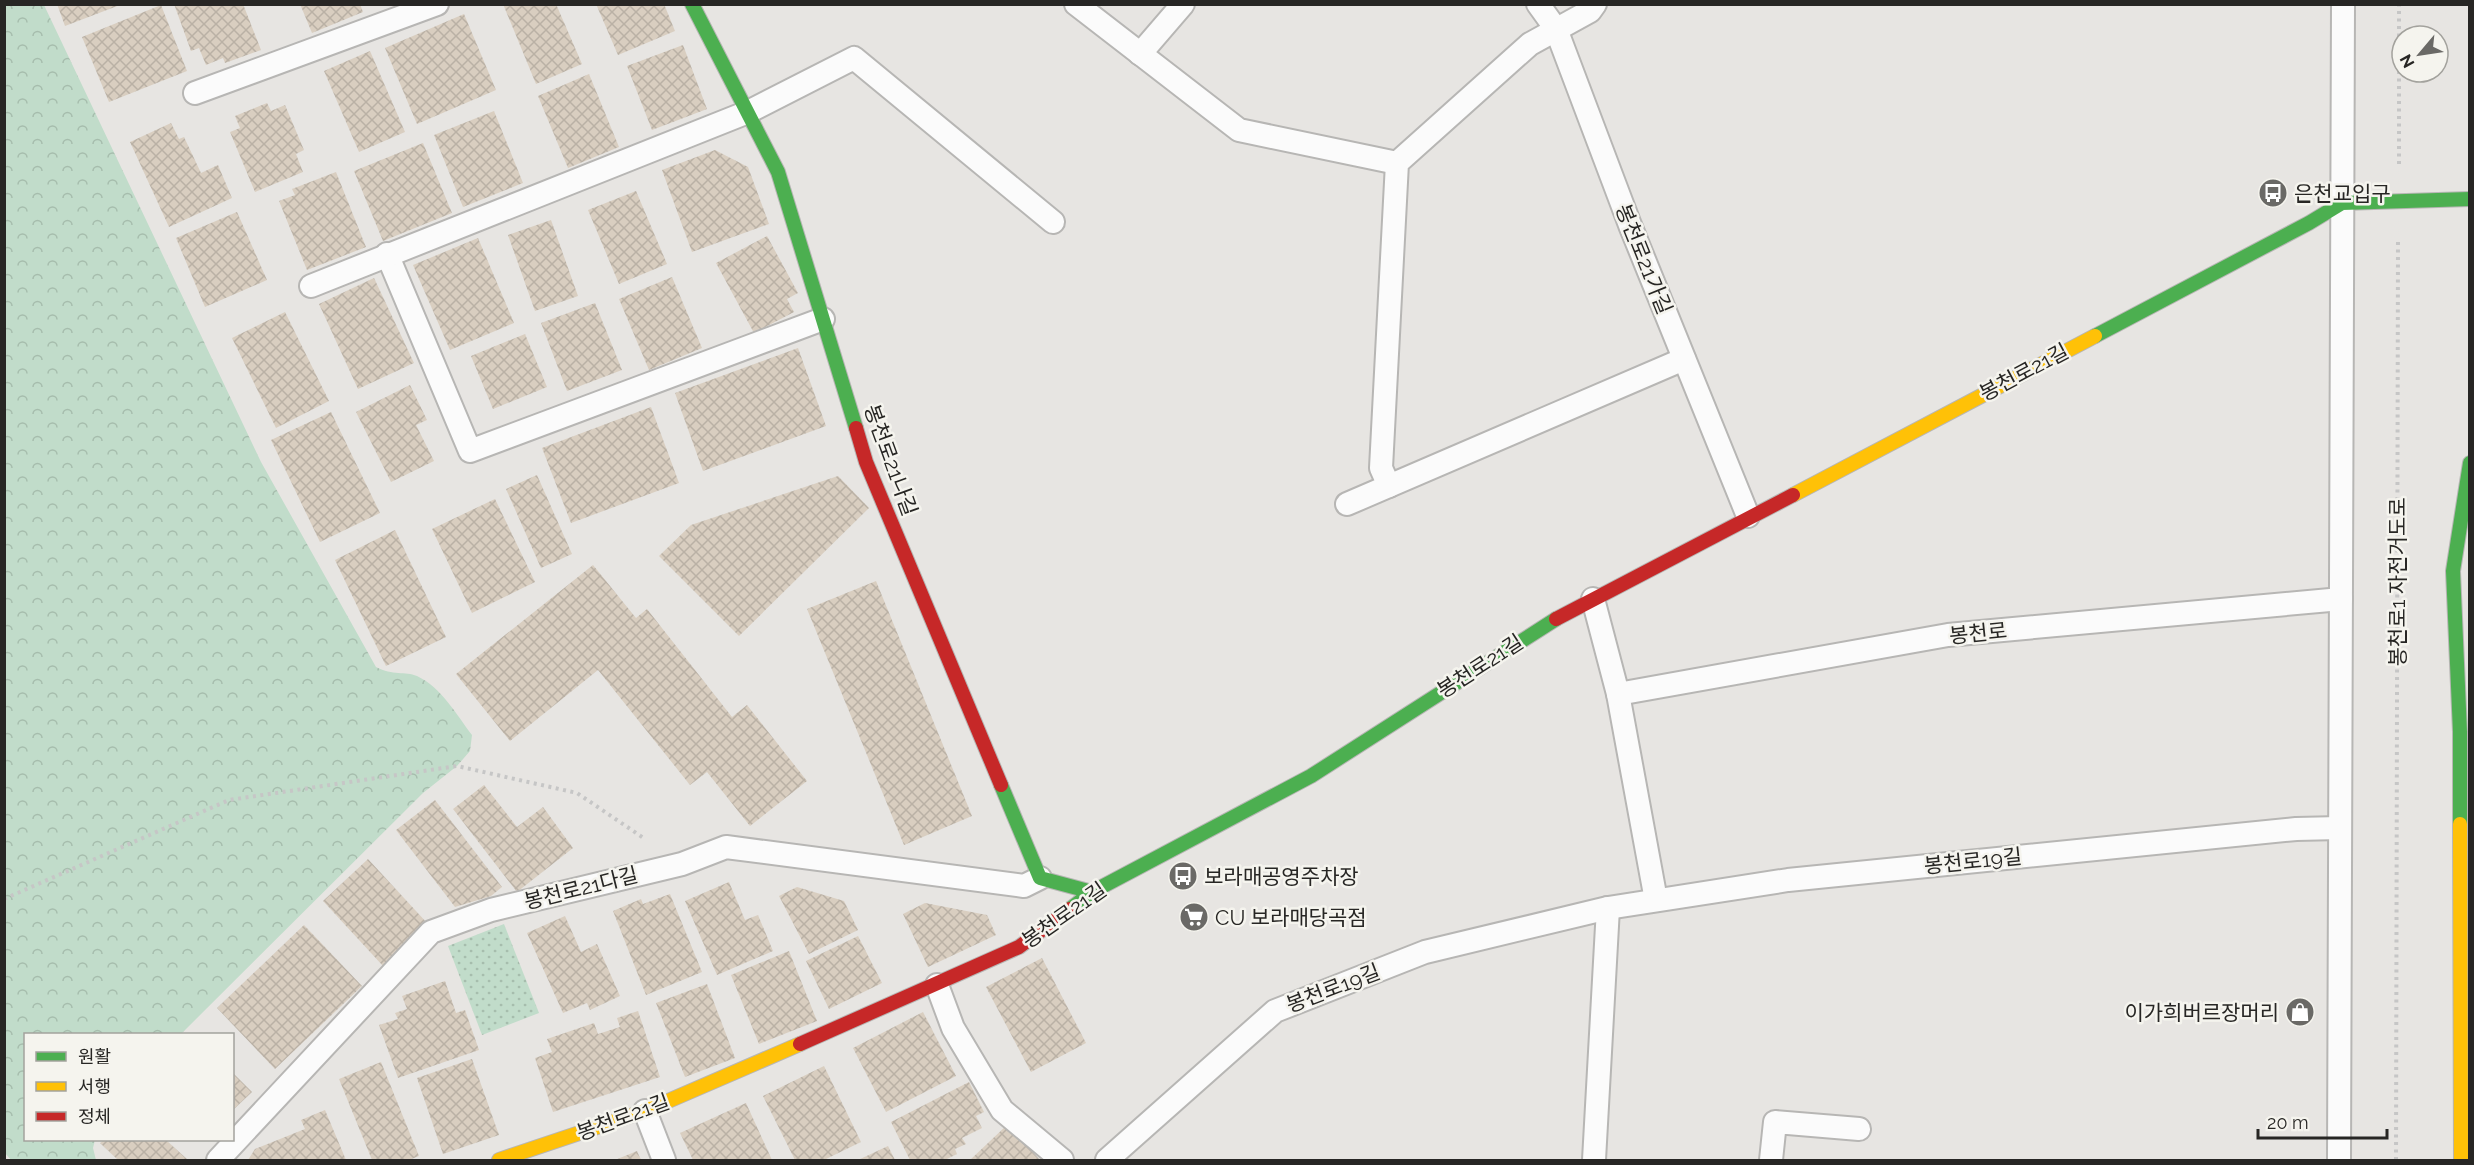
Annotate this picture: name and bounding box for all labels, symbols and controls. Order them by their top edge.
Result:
north arrow [2390,24,2450,84]
text: N [2396,51,2419,71]
bus stop icon: 은천교입구 [2257,177,2289,209]
place label: 은천교입구 [2294,181,2391,206]
street label: 봉천로21가길 [1611,200,1677,318]
street label: 봉천로21길 [1975,338,2073,406]
street label: 봉천로21나길 [859,401,923,519]
street label: 봉천로1 자전거도로 [2385,498,2410,666]
street label: 봉천로 [1948,618,2008,648]
street label: 봉천로21길 [1432,629,1528,703]
street label: 봉천로19길 [1923,843,2023,879]
bus stop icon: 보라매공영주차장 [1167,860,1199,892]
street label: 봉천로21다길 [521,862,641,914]
place label: 보라매공영주차장 [1204,864,1359,889]
street label: 봉천로21길 [1017,877,1111,953]
supermarket icon: CU 보라매당곡점 [1178,901,1210,933]
place label: CU 보라매당곡점 [1215,905,1367,930]
street label: 봉천로19길 [1283,959,1383,1017]
shop icon: 이가희버르장머리 [2284,996,2316,1028]
place label: 이가희버르장머리 [2124,1000,2279,1025]
legend [24,1033,234,1141]
text: 원활 [78,1046,111,1067]
text: 서행 [78,1076,111,1097]
street label: 봉천로21길 [573,1089,673,1145]
scale bar [2258,1102,2387,1140]
text: 정체 [78,1106,111,1127]
text: 20 m [2267,1112,2309,1133]

